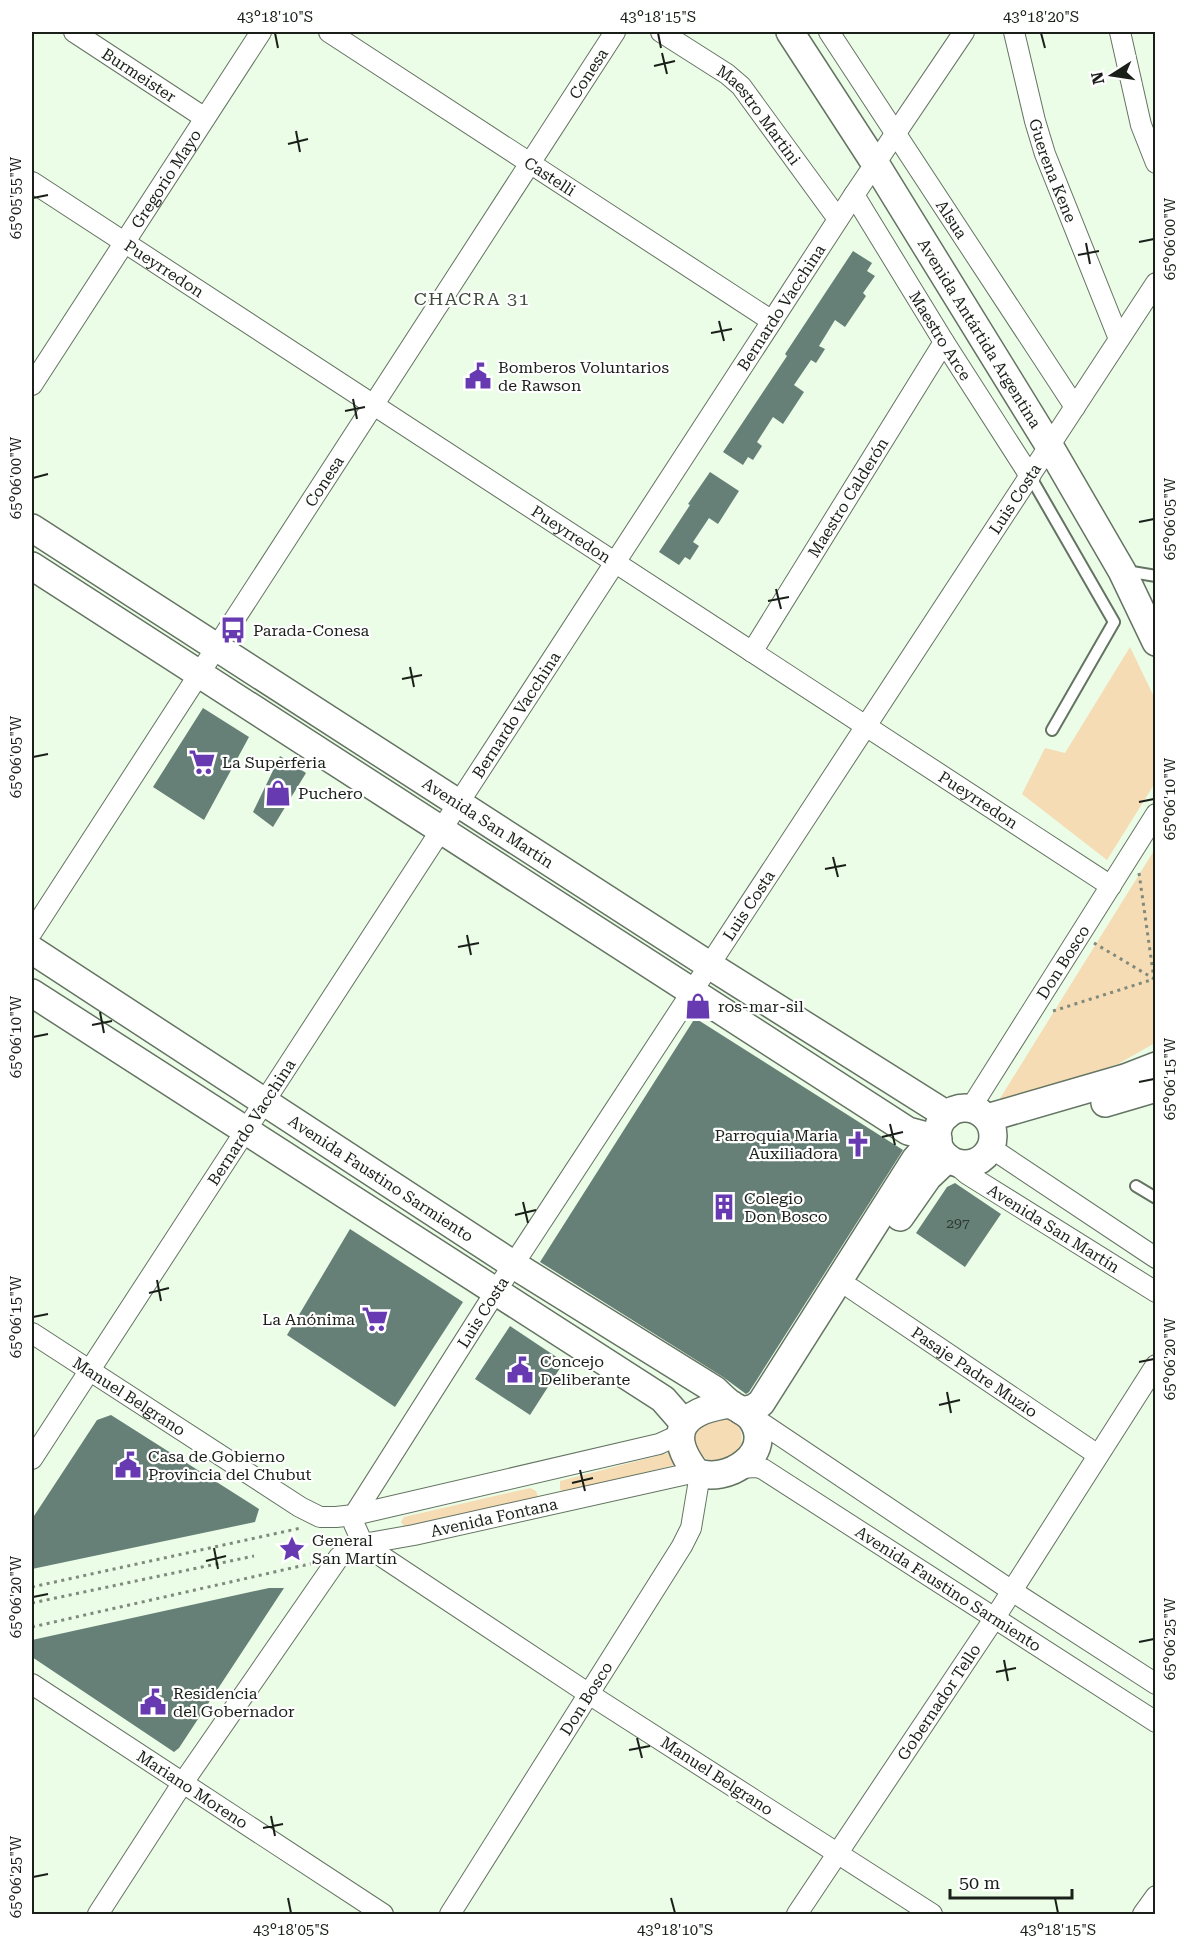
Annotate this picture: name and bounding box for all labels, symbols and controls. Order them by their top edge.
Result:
text: 43°18'10"S [237,8,313,26]
text: 43°18'15"S [620,8,696,26]
text: 43°18'20"S [1003,8,1079,26]
street label: Burmeister [99,44,180,106]
street label: Conesa [565,44,612,102]
north arrow [1082,45,1142,105]
street label: Maestro Martini [714,61,805,168]
text: N [1087,70,1108,86]
street label: Guerena Kene [1025,116,1081,225]
street label: Gregorio Mayo [127,125,205,232]
street label: Castelli [521,153,579,200]
text: 65°05'55"W [7,156,25,239]
street label: Alsua [932,196,972,243]
text: 65°06'00"W [1161,197,1179,280]
street label: Avenida Antártida Argentina [914,235,1046,432]
street label: Pueyrredon [121,236,208,301]
street label: Bernardo Vacchina [733,240,829,374]
street label: Maestro Arce [906,287,976,384]
district label: CHACRA 31 [414,288,530,309]
place label: Bomberos Voluntarios de Rawson [498,358,669,395]
public building icon: Bomberos Voluntarios de Rawson [463,361,493,391]
street label: Maestro Calderón [804,434,892,561]
text: 65°06'00"W [7,436,25,519]
street label: Conesa [301,452,348,510]
street label: Luis Costa [985,460,1045,537]
text: 65°06'05"W [1161,477,1179,560]
street label: Pueyrredon [528,501,615,567]
bus stop icon: Parada-Conesa [218,615,248,645]
place label: Parada-Conesa [253,621,369,640]
street label: Bernardo Vacchina [468,648,564,781]
text: 65°06'05"W [7,715,25,798]
supermarket icon: La Superferia [187,747,217,777]
place label: La Superferia [222,753,326,772]
text: 65°06'10"W [1161,757,1179,840]
street label: Pueyrredon [935,767,1022,832]
street label: Avenida San Martín [419,773,557,872]
shop icon: Puchero [263,778,293,808]
place label: Puchero [298,784,363,803]
street label: Luis Costa [719,866,779,944]
street label: Don Bosco [1032,921,1093,1002]
shop icon: ros-mar-sil [683,991,713,1021]
text: 65°06'10"W [7,995,25,1078]
place label: ros-mar-sil [718,997,804,1016]
text: 65°06'15"W [1161,1037,1179,1120]
street label: Bernardo Vacchina [203,1055,299,1189]
street label: Avenida Faustino Sarmiento [285,1111,477,1246]
place label: Parroquia Maria Auxiliadora [715,1126,838,1163]
church icon: Parroquia Maria Auxiliadora [843,1129,873,1159]
street label: Avenida San Martín [984,1180,1123,1276]
place label: Colegio Don Bosco [744,1189,828,1226]
building icon: Colegio Don Bosco [709,1192,739,1222]
house number: 297 [946,1215,970,1231]
street label: Luis Costa [453,1273,512,1351]
text: 65°06'15"W [7,1275,25,1358]
supermarket icon: La Anónima [360,1304,390,1334]
place label: La Anónima [262,1310,355,1329]
text: 65°06'20"W [1161,1317,1179,1400]
street label: Pasaje Padre Muzio [908,1323,1041,1421]
place label: Concejo Deliberante [540,1352,630,1389]
street label: Manuel Belgrano [69,1353,189,1440]
public building icon: Concejo Deliberante [505,1355,535,1385]
place label: Casa de Gobierno Provincia del Chubut [148,1447,312,1484]
public building icon: Casa de Gobierno Provincia del Chubut [113,1450,143,1480]
street label: Avenida Fontana [429,1494,560,1541]
street label: Avenida Faustino Sarmiento [852,1522,1045,1655]
place label: General San Martín [312,1531,397,1568]
place icon: General San Martín [277,1534,307,1564]
text: 65°06'20"W [7,1555,25,1638]
text: 65°06'25"W [1161,1597,1179,1680]
street label: Gobernador Tello [893,1640,984,1764]
street label: Don Bosco [556,1658,616,1739]
place label: Residencia del Gobernador [173,1684,295,1721]
public building icon: Residencia del Gobernador [138,1687,168,1717]
street label: Manuel Belgrano [657,1733,777,1820]
street label: Mariano Moreno [134,1746,252,1833]
text: 65°06'25"W [7,1835,25,1918]
scale bar [950,1862,1072,1900]
text: 50 m [959,1872,1000,1893]
text: 43°18'05"S [253,1921,329,1939]
text: 43°18'10"S [637,1921,713,1939]
text: 43°18'15"S [1020,1921,1096,1939]

